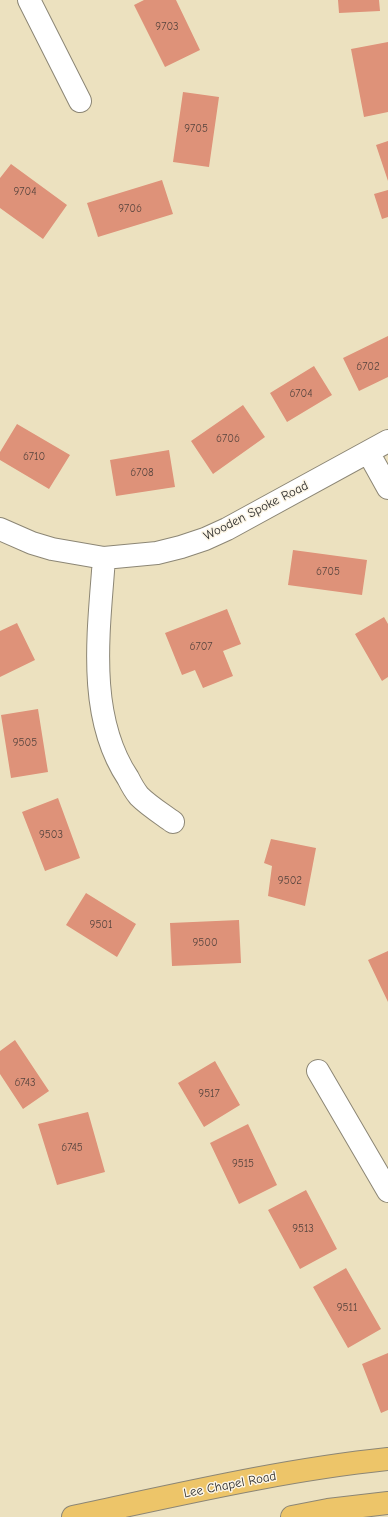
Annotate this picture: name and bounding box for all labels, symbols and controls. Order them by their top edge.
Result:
house number: 9703 [155,20,179,34]
house number: 9705 [184,122,208,136]
house number: 9704 [13,185,37,199]
house number: 9706 [118,202,142,216]
house number: 6702 [356,360,380,374]
house number: 6704 [289,387,313,401]
house number: 6706 [216,432,240,446]
house number: 6710 [23,450,45,464]
house number: 6708 [130,466,154,480]
street label: Wooden Spoke Road [201,478,311,544]
house number: 6705 [316,565,340,579]
house number: 6707 [189,640,213,654]
house number: 9505 [13,736,37,750]
house number: 9503 [39,828,63,842]
house number: 9502 [278,874,302,888]
house number: 9501 [90,918,112,932]
house number: 9500 [192,936,218,950]
house number: 6743 [14,1076,36,1090]
house number: 9517 [198,1087,220,1101]
house number: 6745 [61,1141,83,1155]
house number: 9515 [232,1157,254,1171]
house number: 9513 [292,1222,314,1236]
house number: 9511 [337,1301,357,1315]
street label: Lee Chapel Road [182,1468,278,1502]

